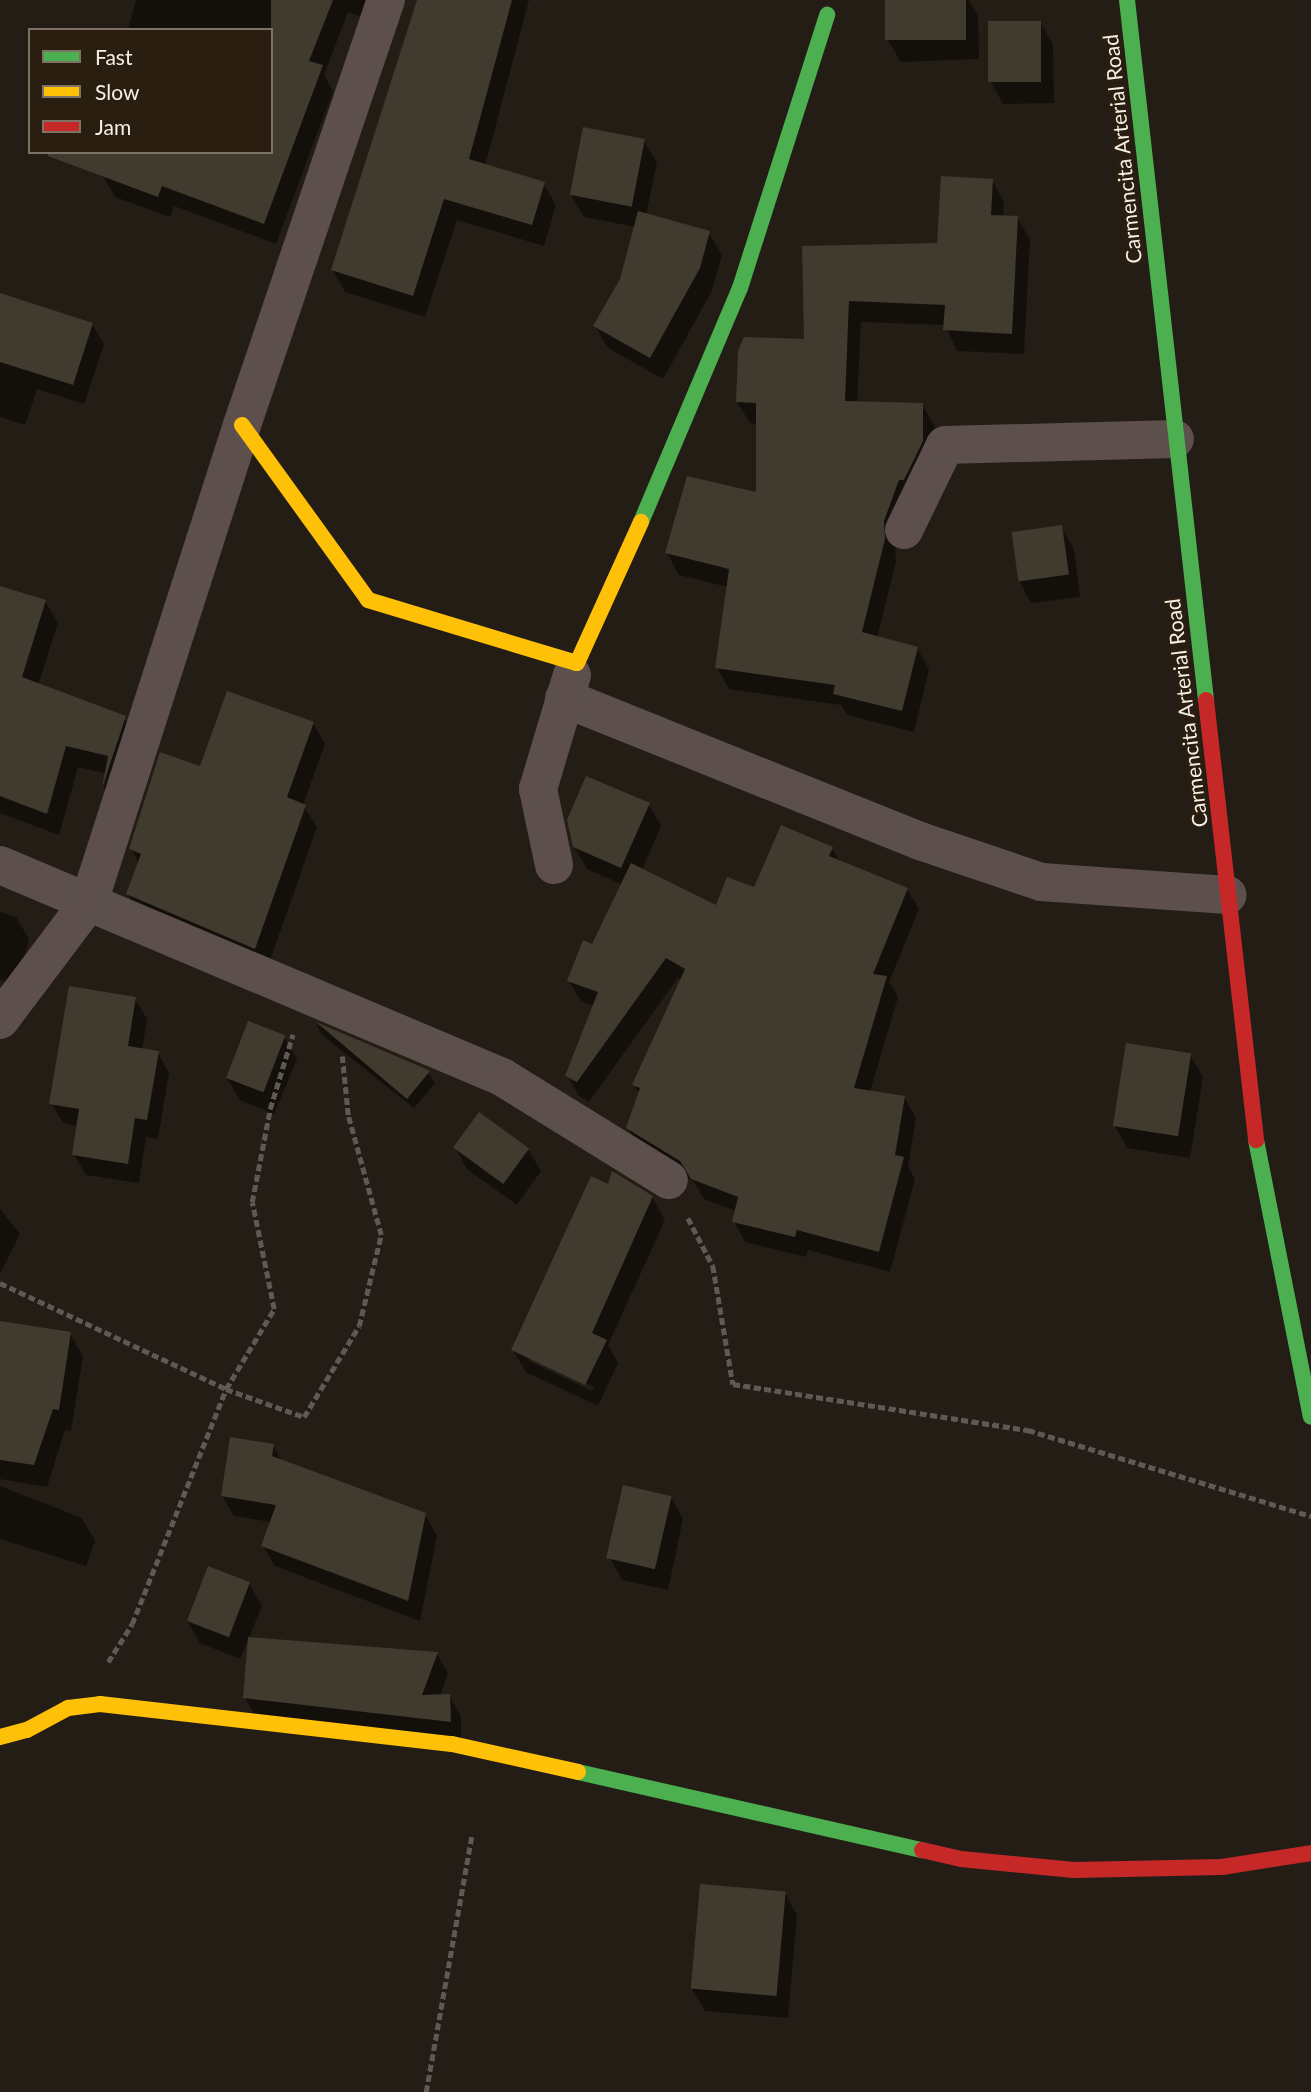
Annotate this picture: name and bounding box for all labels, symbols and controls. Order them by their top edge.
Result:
legend [28,28,273,154]
street label: Carmencita Arterial Road [1097,33,1147,265]
text: Fast [95,44,132,69]
text: Slow [95,79,139,104]
text: Jam [95,114,131,139]
street label: Carmencita Arterial Road [1159,597,1213,829]

